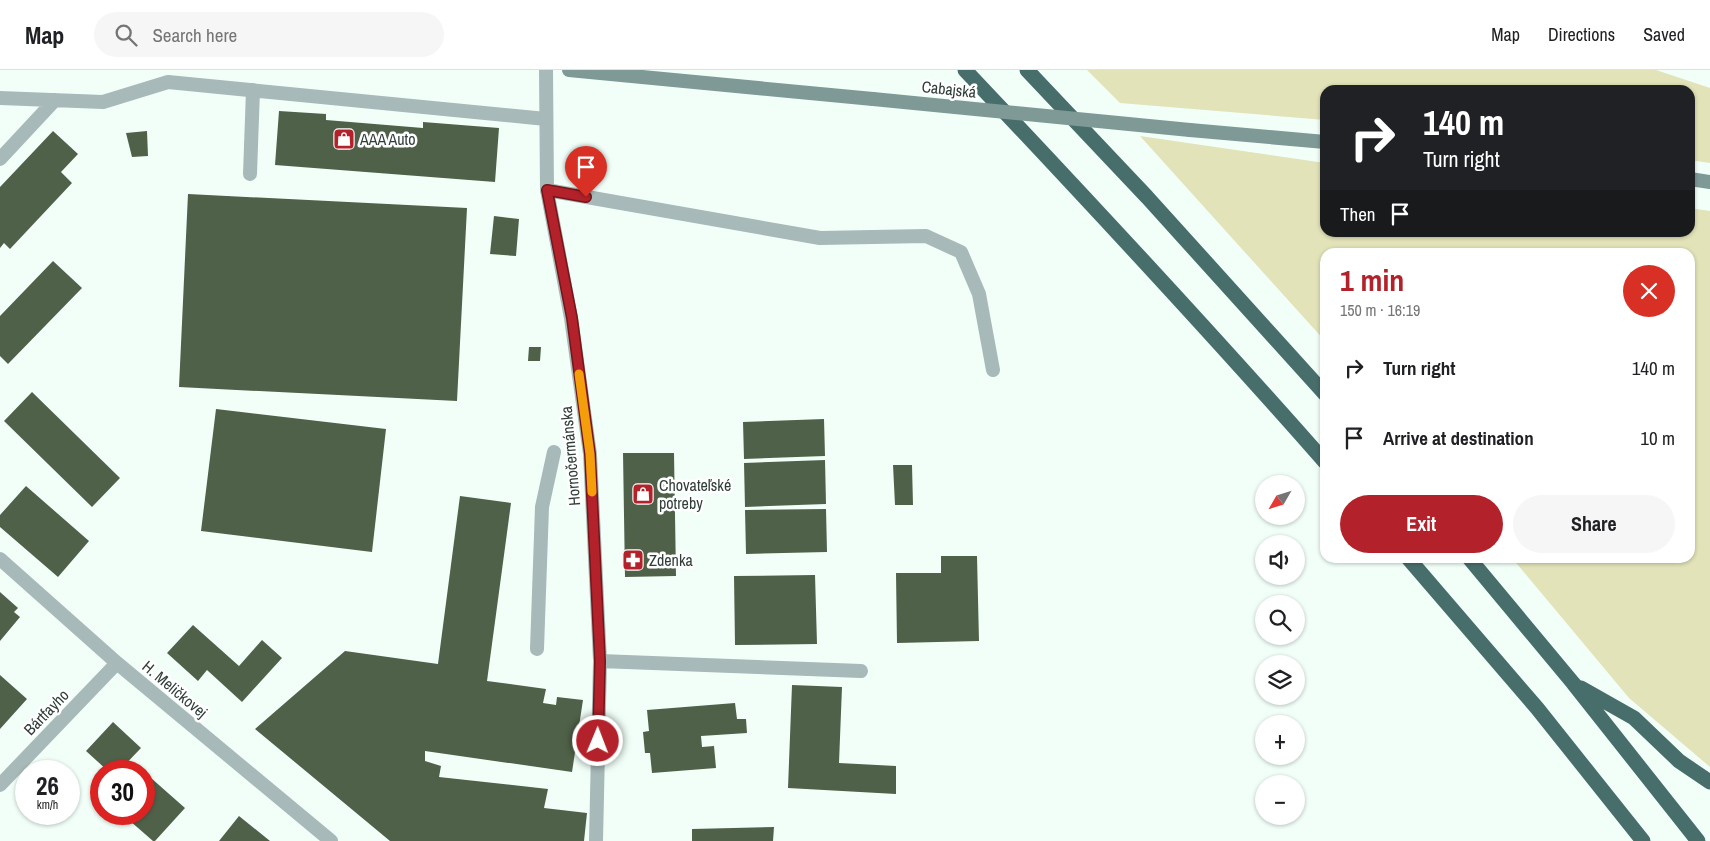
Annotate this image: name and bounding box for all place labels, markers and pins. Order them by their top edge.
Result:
shop icon: AAA Auto [332,127,356,151]
place label: AAA Auto [359,128,415,150]
pin [565,146,607,197]
place label: Chovateľské potreby [659,474,731,514]
shop icon: Chovateľské potreby [631,482,655,506]
pharmacy icon: Zdenka [621,548,645,572]
place label: Zdenka [649,549,693,571]

